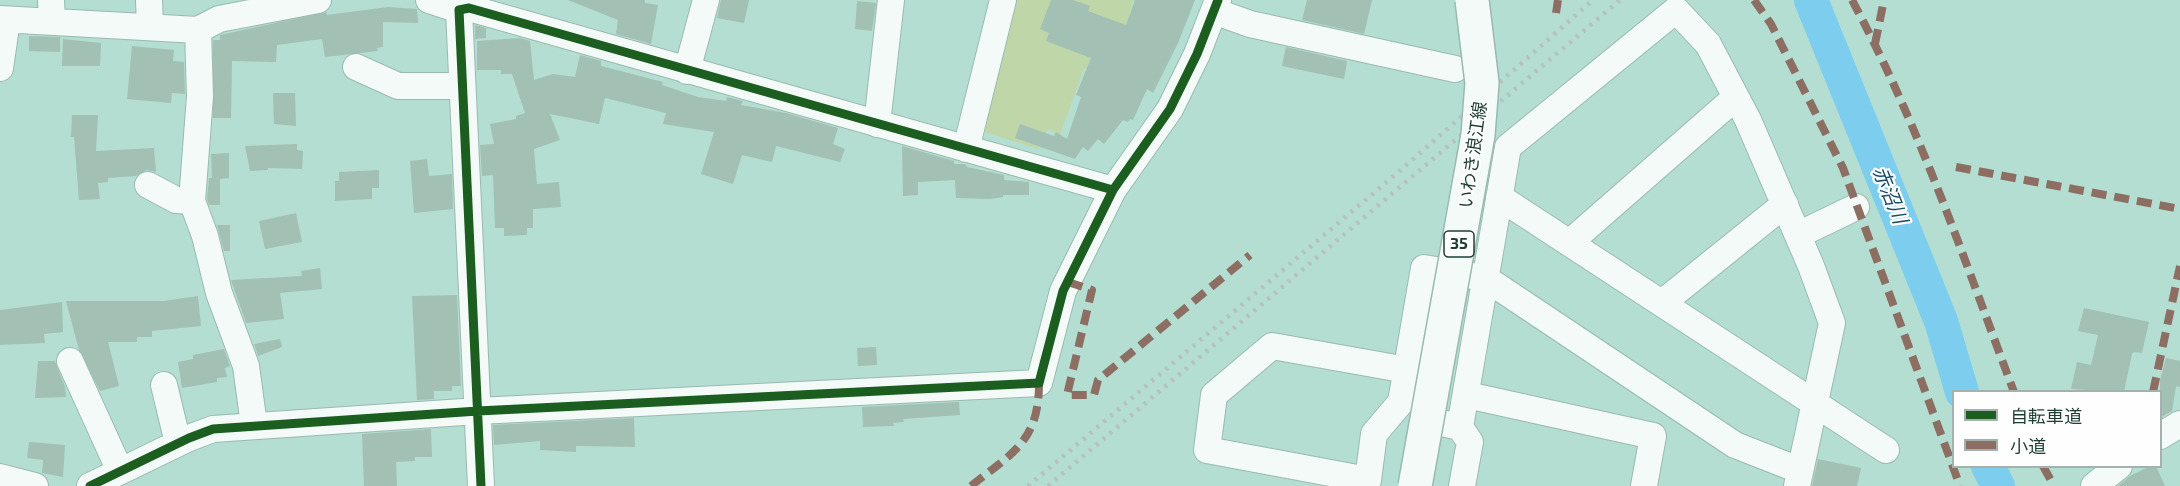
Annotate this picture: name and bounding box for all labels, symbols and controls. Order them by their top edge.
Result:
street label: いわき浪江線 [1455,100,1491,210]
water label: 赤沼川 [1868,163,1912,227]
road number: 35 [1444,231,1474,257]
legend [1952,390,2162,468]
text: 自転車道 [2010,405,2082,427]
text: 小道 [2010,435,2046,457]

